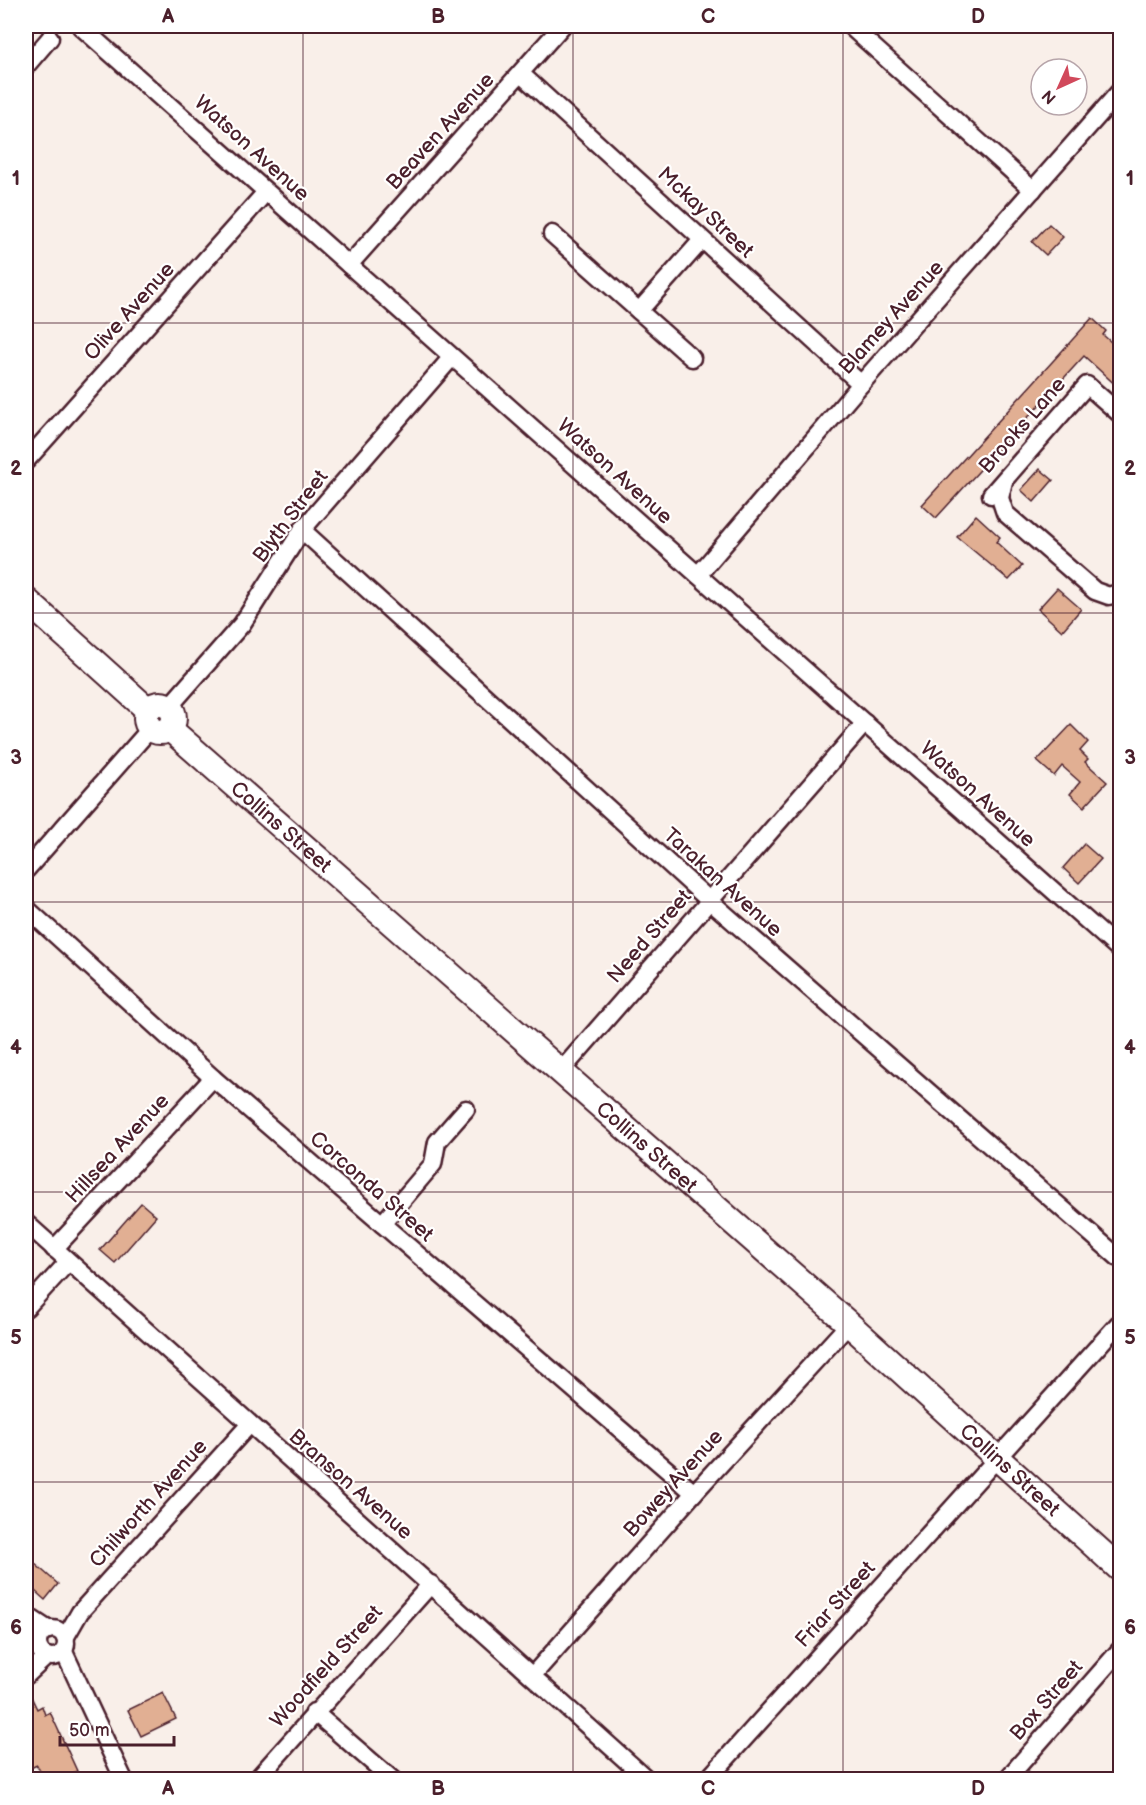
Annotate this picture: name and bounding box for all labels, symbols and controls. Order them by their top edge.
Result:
text: A [161,5,175,29]
text: B [431,5,445,29]
text: C [701,5,715,29]
text: D [971,5,985,29]
north arrow [1029,57,1089,117]
street label: Beaven Avenue [381,68,500,195]
text: N [1038,86,1060,108]
street label: Watson Avenue [189,90,314,207]
street label: Mckay Street [652,162,759,264]
text: 1 [12,167,20,191]
text: 1 [1126,167,1134,191]
street label: Blamey Avenue [834,255,949,379]
street label: Olive Avenue [79,257,180,366]
street label: Brooks Lane [974,372,1071,479]
street label: Watson Avenue [552,413,677,530]
text: 2 [10,457,22,481]
text: 2 [1124,457,1136,481]
street label: Blyth Street [247,465,334,568]
street label: Watson Avenue [915,736,1040,853]
text: 3 [10,746,22,770]
text: 3 [1124,746,1136,770]
street label: Collins Street [225,776,337,878]
street label: Tarakan Avenue [658,823,787,942]
street label: Need Street [602,884,697,988]
text: 4 [10,1036,22,1060]
text: 4 [1124,1036,1136,1060]
street label: Hillsea Avenue [60,1088,174,1208]
street label: Collins Street [591,1096,703,1199]
street label: Corconda Street [305,1126,439,1247]
text: 5 [10,1326,22,1350]
text: 5 [1124,1326,1136,1350]
street label: Collins Street [955,1418,1065,1522]
street label: Branson Avenue [284,1424,418,1545]
street label: Bowey Avenue [618,1424,728,1542]
street label: Chilworth Avenue [84,1434,213,1573]
street label: Friar Street [790,1556,881,1653]
street label: Woodfield Street [265,1600,388,1733]
text: 6 [10,1616,22,1640]
text: 6 [1124,1616,1136,1640]
street label: Box Street [1005,1655,1088,1746]
scale bar [60,1709,174,1747]
text: 50 m [69,1720,110,1741]
text: A [161,1777,175,1801]
text: B [431,1777,445,1801]
text: C [701,1777,715,1801]
text: D [971,1777,985,1801]

